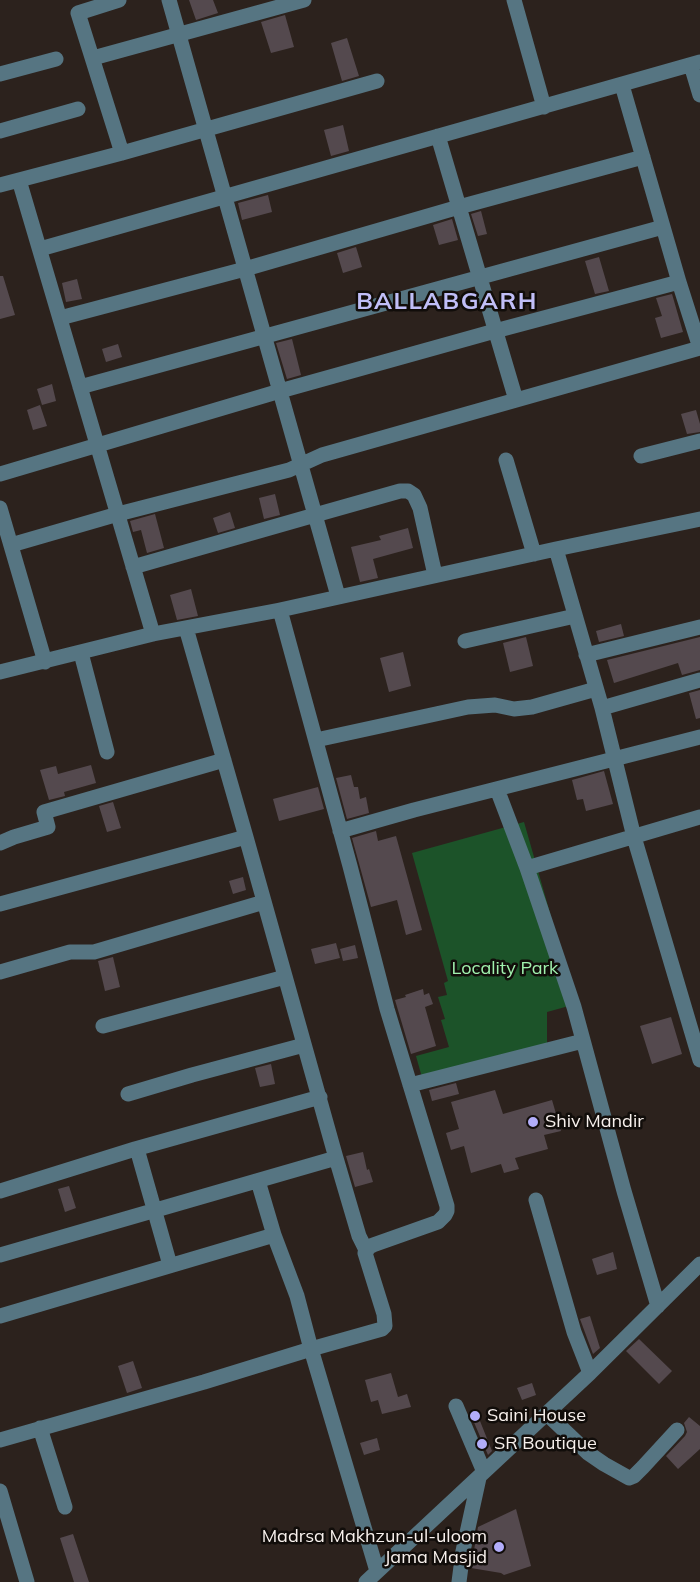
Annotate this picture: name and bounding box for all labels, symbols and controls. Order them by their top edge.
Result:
district label: BALLABGARH [356,288,538,316]
park label: Locality Park [452,958,558,980]
place label: Shiv Mandir [545,1111,644,1133]
marker: Shiv Mandir [526,1115,540,1129]
place label: Saini House [487,1405,586,1427]
marker: Saini House [468,1409,482,1423]
place label: SR Boutique [494,1433,597,1455]
marker: SR Boutique [475,1437,489,1451]
place label: Madrsa Makhzun-ul-uloom Jama Masjid [262,1526,487,1568]
marker: Madrsa Makhzun-ul-uloom Jama Masjid [492,1540,506,1554]

